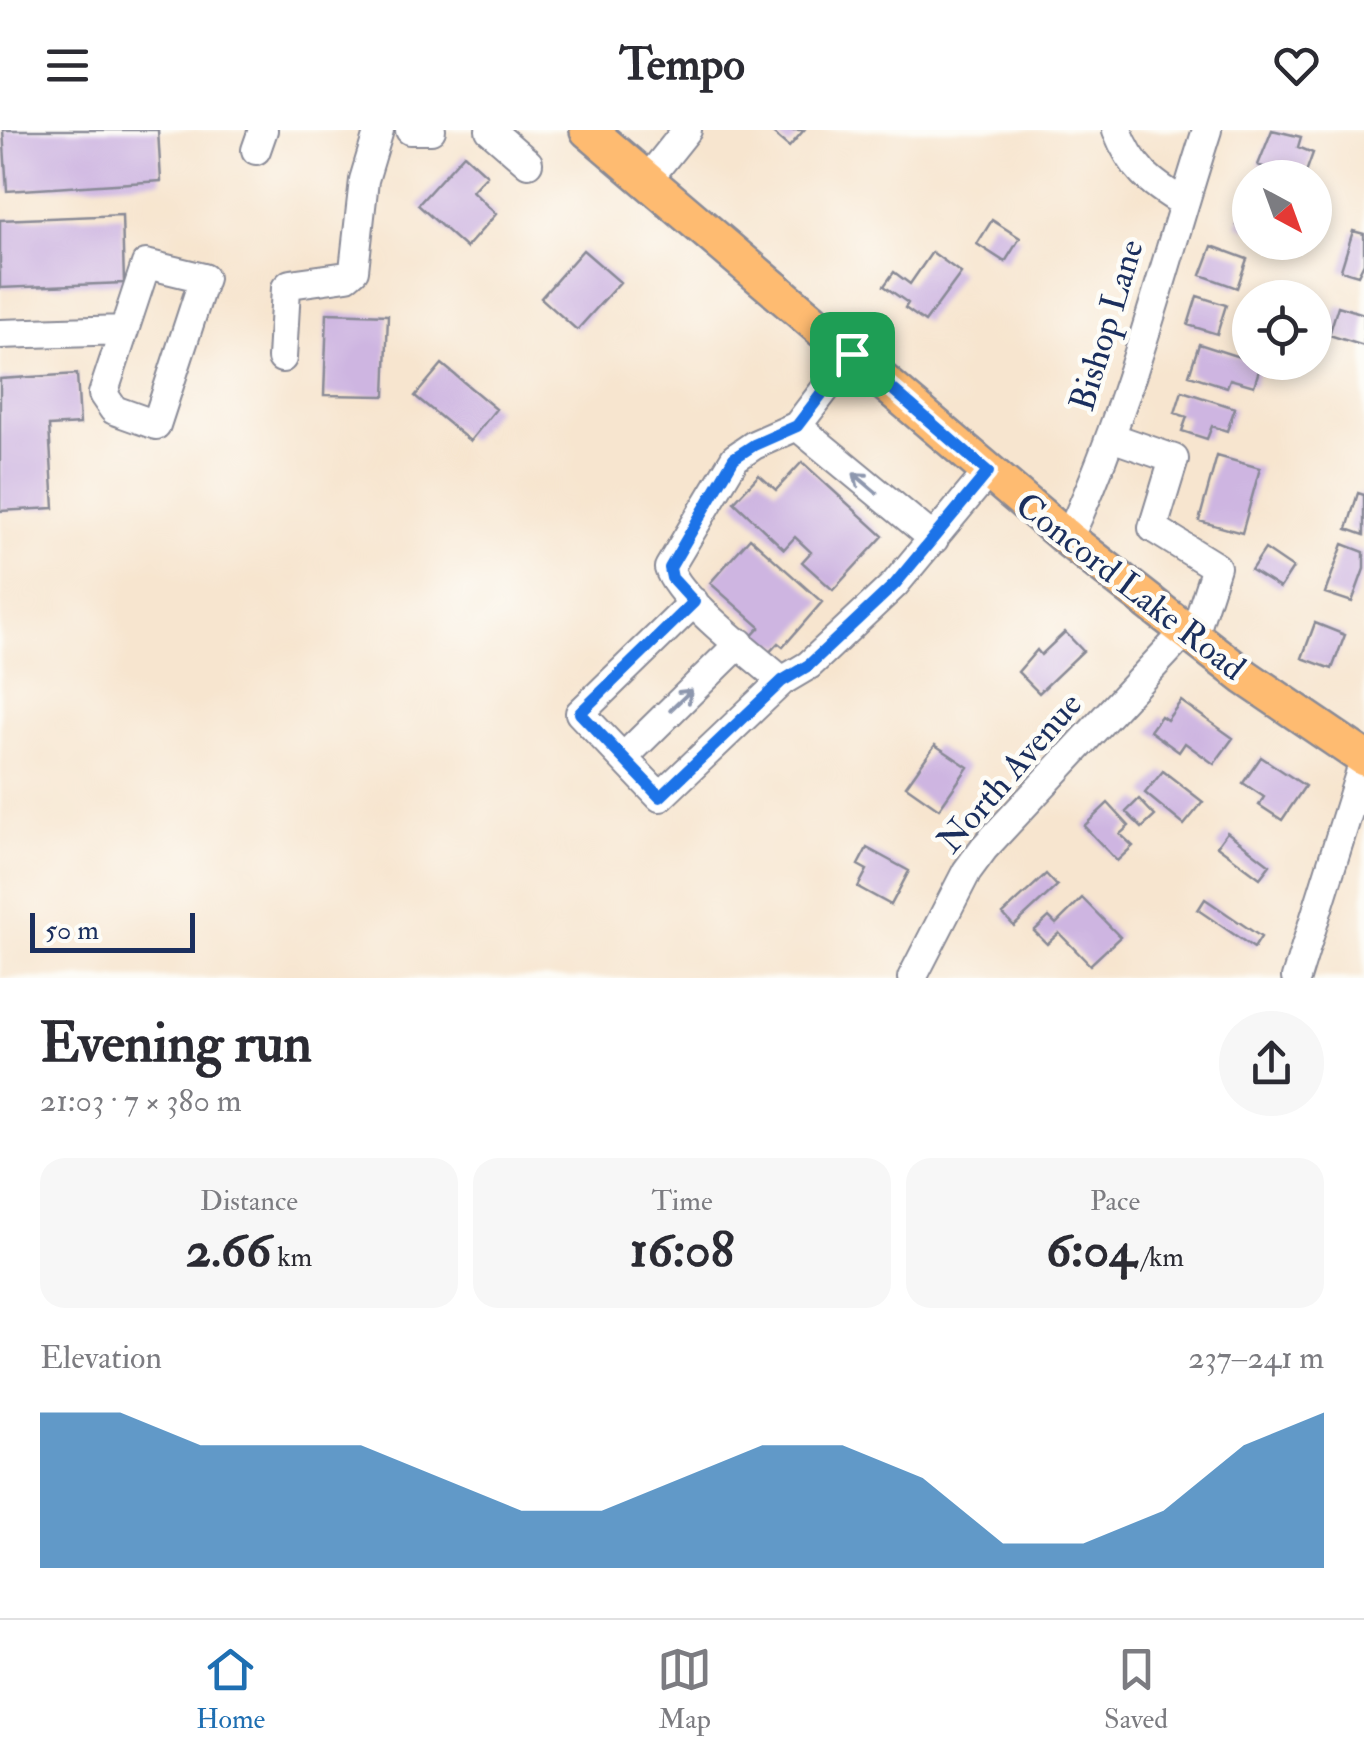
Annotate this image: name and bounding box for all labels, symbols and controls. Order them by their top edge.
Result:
text: Tempo [619,37,745,93]
icon: menu [40,38,95,93]
icon: heart [1269,38,1324,93]
north arrow [1232,160,1332,260]
map controls [1232,160,1332,380]
street label: Bishop Lane [1060,234,1154,416]
button: locate [1232,280,1332,380]
pin [810,312,895,397]
icon: arrive [825,327,880,382]
one-way arrow [853,472,879,494]
street label: Concord Lake Road [1007,483,1254,690]
street label: North Avenue [928,683,1092,862]
one-way arrow [669,688,693,712]
scale bar [30,908,195,953]
text: 50 m [45,913,99,948]
text: Evening run [40,1009,312,1078]
button: share [1219,1011,1324,1116]
text: 21:03 · 7 × 380 m [40,1081,242,1121]
text: Distance [200,1184,298,1219]
text: Time [651,1184,713,1219]
text: Pace [1090,1184,1140,1219]
text: 2.66 [186,1219,271,1282]
text: 16:08 [630,1219,734,1282]
text: 6:04 [1046,1219,1136,1282]
text: km [271,1240,312,1275]
text: /km [1136,1240,1184,1275]
text: Elevation [40,1338,162,1378]
text: 237–241 m [1188,1338,1324,1378]
tab: Home [196,1642,265,1737]
tab: Map [657,1642,712,1737]
tab: Saved [1104,1642,1168,1737]

